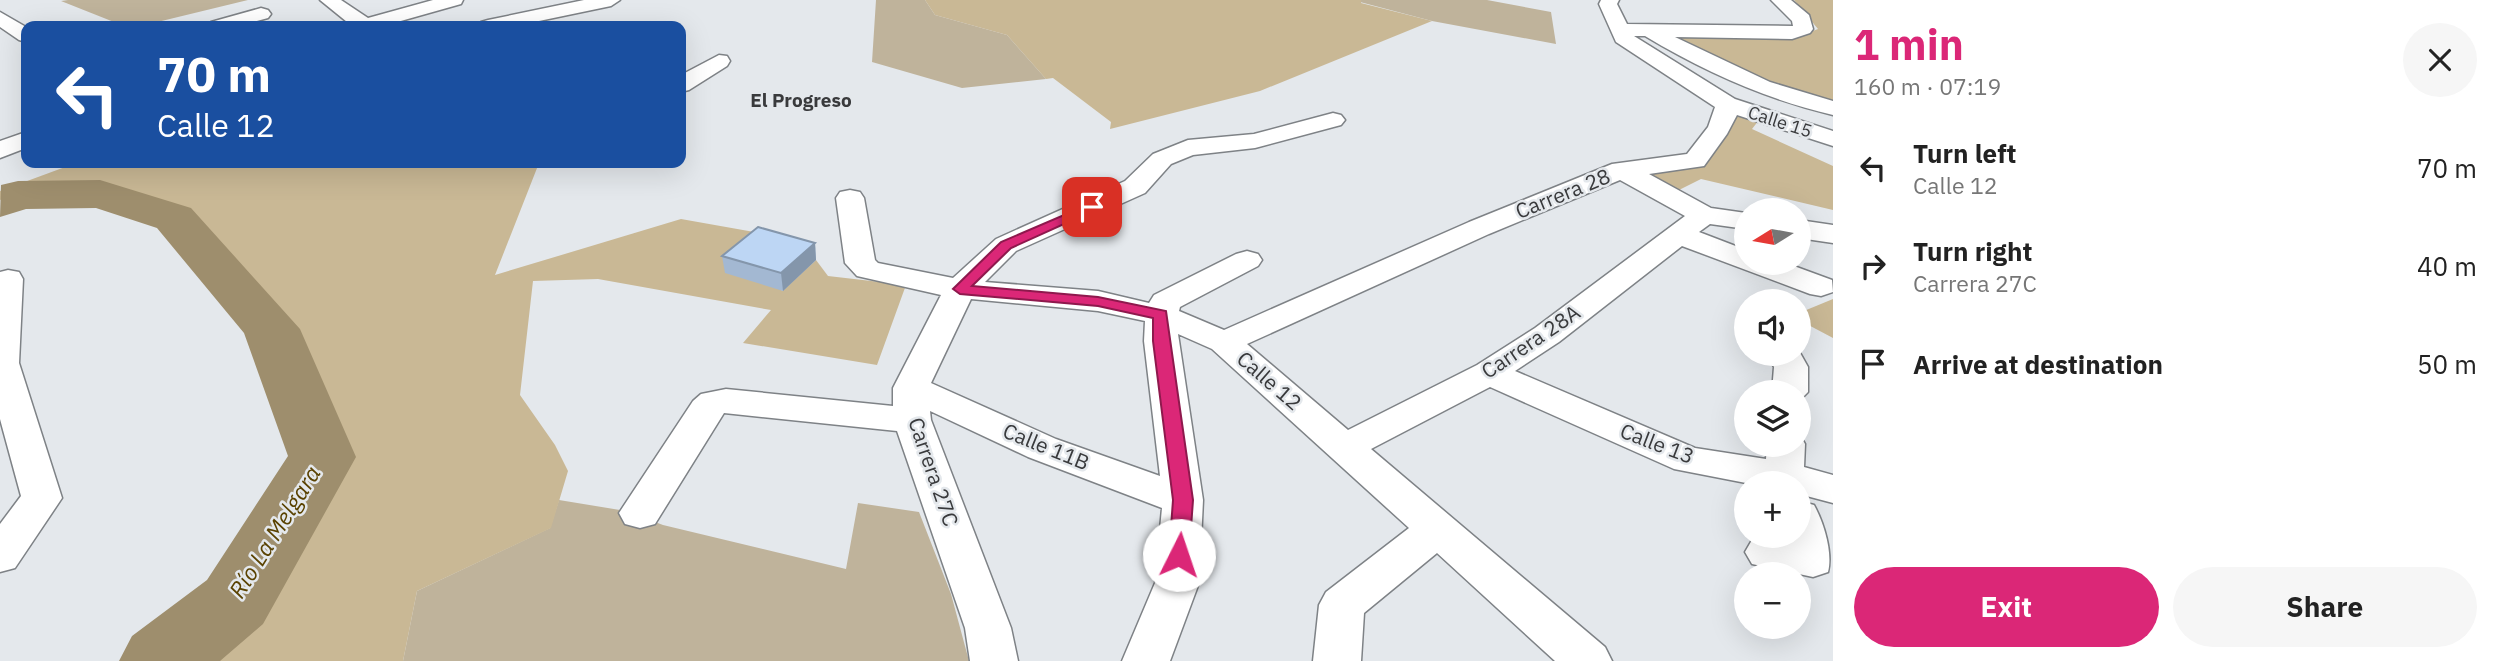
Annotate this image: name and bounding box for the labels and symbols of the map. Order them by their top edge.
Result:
district label: El Progreso [750,88,852,112]
street label: Calle 15 [1745,100,1815,143]
street label: Carrera 28 [1511,161,1614,225]
pin [1062,177,1122,237]
north arrow [1734,198,1811,275]
street label: Carrera 28A [1476,298,1585,385]
street label: Calle 12 [1231,344,1308,416]
street label: Carrera 27C [902,414,966,530]
street label: Calle 11B [999,416,1094,476]
street label: Calle 13 [1616,416,1698,470]
water label: Río La Melgara [222,460,327,603]
position arrow [1142,518,1216,592]

